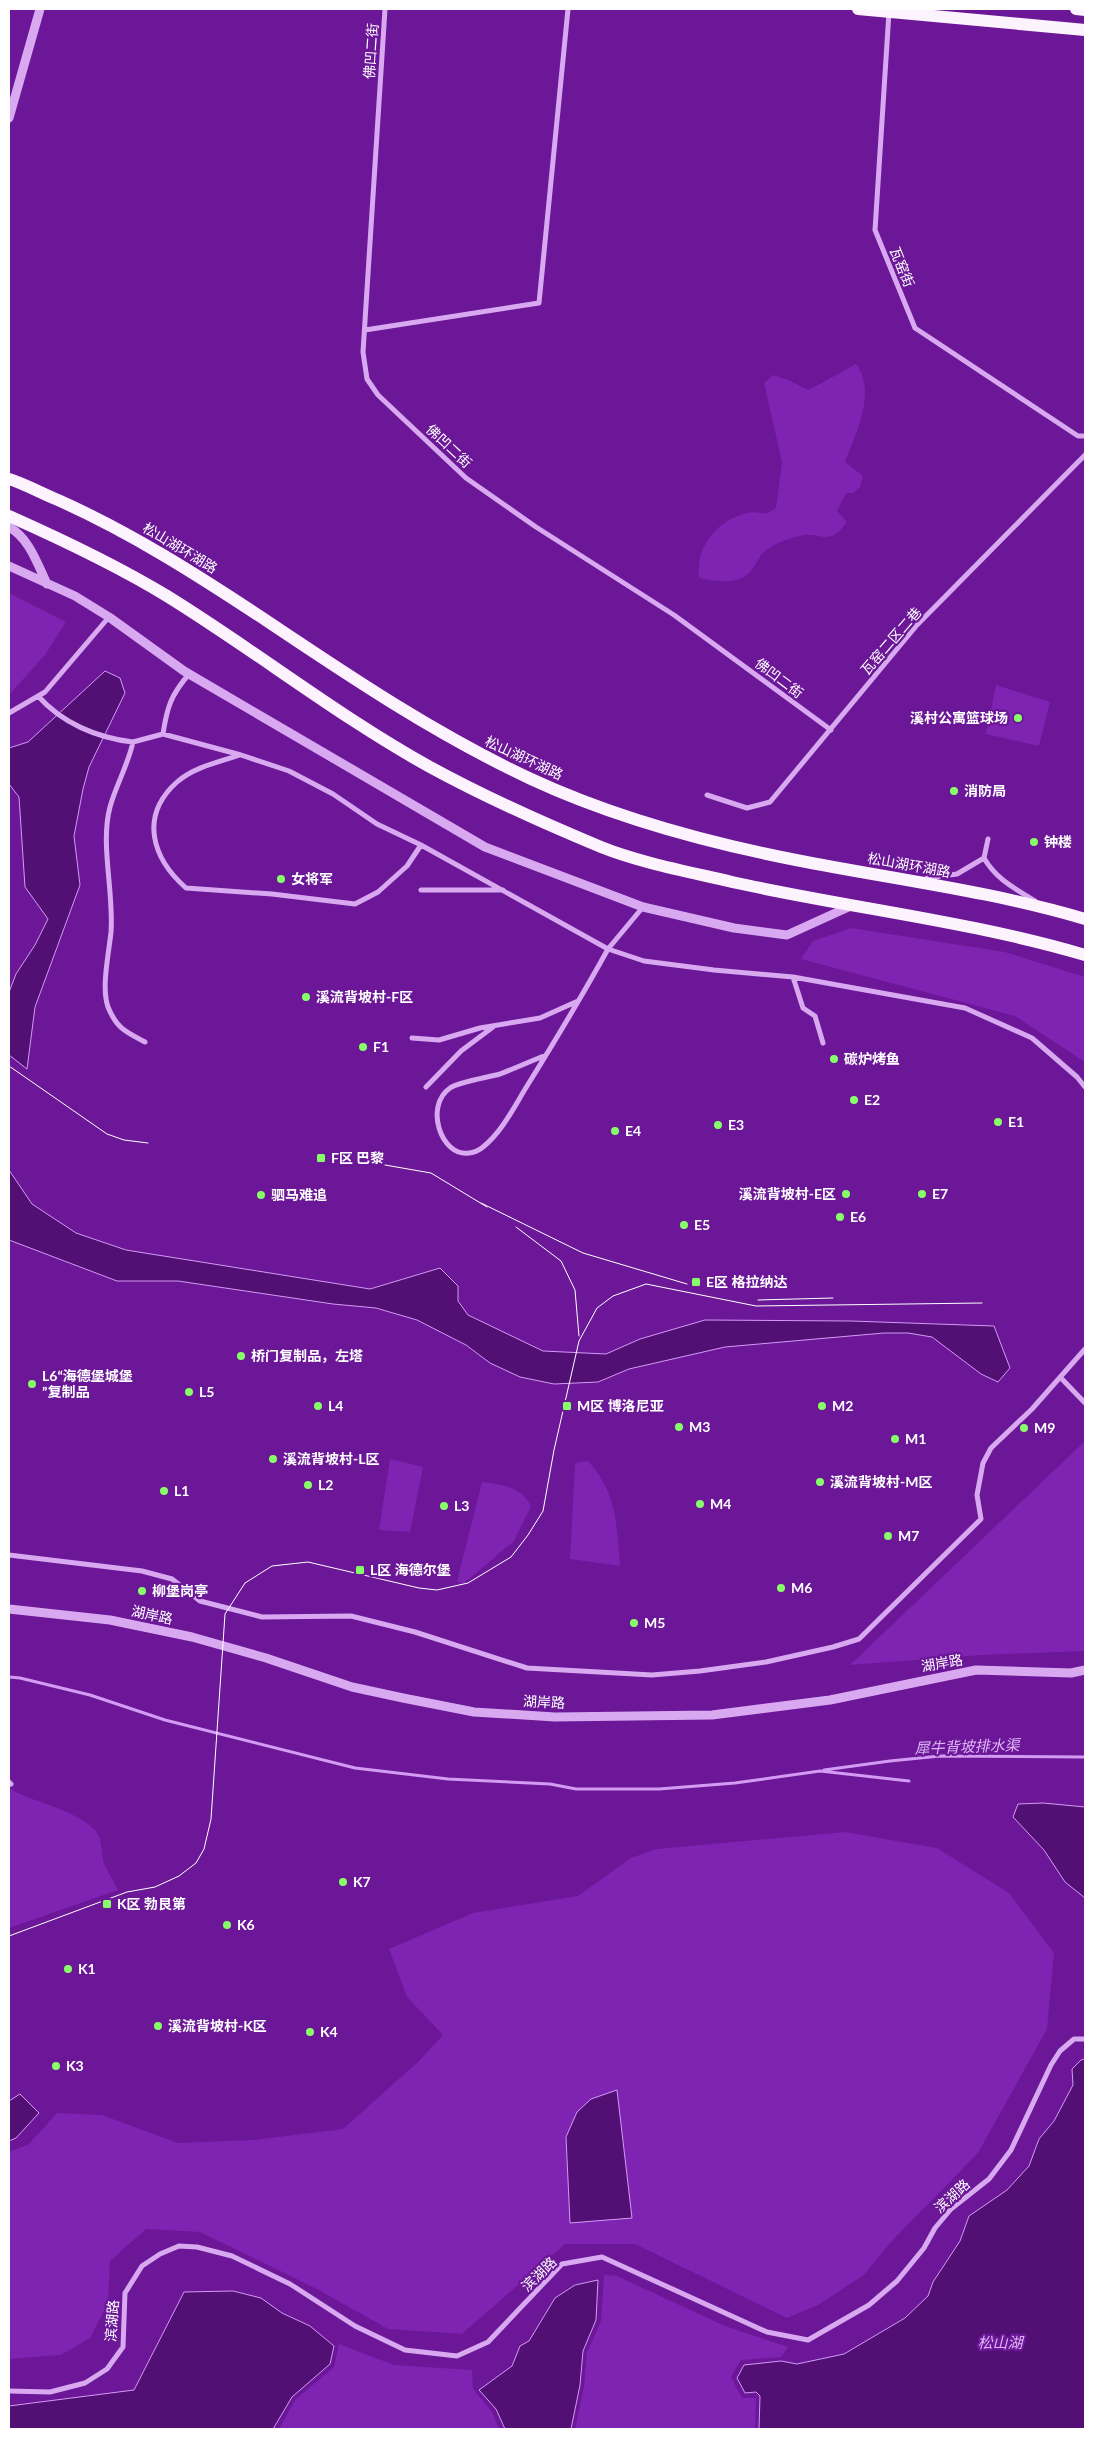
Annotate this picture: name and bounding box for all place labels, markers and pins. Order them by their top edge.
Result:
place label: 溪村公寓篮球场 [910,709,1008,726]
marker: 溪村公寓篮球场 [1012,712,1024,724]
place label: 消防局 [964,782,1006,799]
marker: 消防局 [948,785,960,797]
place label: 钟楼 [1044,833,1072,850]
marker: 钟楼 [1028,836,1040,848]
place label: 女将军 [291,870,333,887]
marker: 女将军 [275,873,287,885]
place label: 溪流背坡村-F区 [316,988,413,1005]
marker: 溪流背坡村-F区 [300,991,312,1003]
place label: F1 [373,1038,389,1055]
marker: F1 [357,1041,369,1053]
place label: 碳炉烤鱼 [844,1050,900,1067]
marker: 碳炉烤鱼 [828,1053,840,1065]
place label: E2 [864,1091,880,1108]
marker: E2 [848,1094,860,1106]
place label: E1 [1008,1113,1024,1130]
place label: E3 [728,1116,744,1133]
marker: E1 [992,1116,1004,1128]
marker: E3 [712,1119,724,1131]
place label: E4 [625,1122,641,1139]
marker: E4 [609,1125,621,1137]
place label: F区 巴黎 [331,1149,384,1166]
marker: F区 巴黎 [315,1152,327,1164]
place label: 溪流背坡村-E区 [739,1185,836,1202]
place label: E7 [932,1185,948,1202]
place label: 驷马难追 [271,1186,327,1203]
marker: 溪流背坡村-E区 [840,1188,852,1200]
marker: E7 [916,1188,928,1200]
marker: 驷马难追 [255,1189,267,1201]
place label: E6 [850,1208,866,1225]
marker: E6 [834,1211,846,1223]
place label: E5 [694,1216,710,1233]
marker: E5 [678,1219,690,1231]
place label: E区 格拉纳达 [706,1273,787,1290]
marker: E区 格拉纳达 [690,1276,702,1288]
place label: 桥门复制品，左塔 [251,1347,363,1364]
marker: 桥门复制品，左塔 [235,1350,247,1362]
place label: L6“海德堡城堡 ”复制品 [42,1367,133,1400]
marker: L6“海德堡城堡 ”复制品 [26,1378,38,1390]
place label: L5 [199,1383,214,1400]
marker: L5 [183,1386,195,1398]
place label: L4 [328,1397,343,1414]
place label: M区 博洛尼亚 [577,1397,664,1414]
place label: M2 [832,1397,853,1414]
marker: L4 [312,1400,324,1412]
marker: M区 博洛尼亚 [561,1400,573,1412]
marker: M2 [816,1400,828,1412]
place label: M3 [689,1418,710,1435]
place label: M9 [1034,1419,1055,1436]
marker: M3 [673,1421,685,1433]
marker: M9 [1018,1422,1030,1434]
place label: M1 [905,1430,926,1447]
marker: M1 [889,1433,901,1445]
place label: 溪流背坡村-L区 [283,1450,380,1467]
marker: 溪流背坡村-L区 [267,1453,279,1465]
place label: 溪流背坡村-M区 [830,1473,932,1490]
place label: L2 [318,1476,333,1493]
marker: 溪流背坡村-M区 [814,1476,826,1488]
marker: L2 [302,1479,314,1491]
place label: L1 [174,1482,189,1499]
marker: L1 [158,1485,170,1497]
place label: M4 [710,1495,731,1512]
place label: L3 [454,1497,469,1514]
marker: M4 [694,1498,706,1510]
marker: L3 [438,1500,450,1512]
place label: M7 [898,1527,919,1544]
marker: M7 [882,1530,894,1542]
place label: L区 海德尔堡 [370,1561,451,1578]
marker: L区 海德尔堡 [354,1564,366,1576]
place label: M6 [791,1579,812,1596]
place label: 柳堡岗亭 [152,1582,208,1599]
marker: M6 [775,1582,787,1594]
marker: 柳堡岗亭 [136,1585,148,1597]
place label: M5 [644,1614,665,1631]
marker: M5 [628,1617,640,1629]
place label: K7 [353,1873,371,1890]
marker: K7 [337,1876,349,1888]
place label: K区 勃艮第 [117,1895,186,1912]
marker: K区 勃艮第 [101,1898,113,1910]
place label: K6 [237,1916,255,1933]
marker: K6 [221,1919,233,1931]
place label: K1 [78,1960,96,1977]
marker: K1 [62,1963,74,1975]
place label: 溪流背坡村-K区 [168,2017,267,2034]
marker: 溪流背坡村-K区 [152,2020,164,2032]
place label: K4 [320,2023,338,2040]
marker: K4 [304,2026,316,2038]
place label: K3 [66,2057,84,2074]
marker: K3 [50,2060,62,2072]

